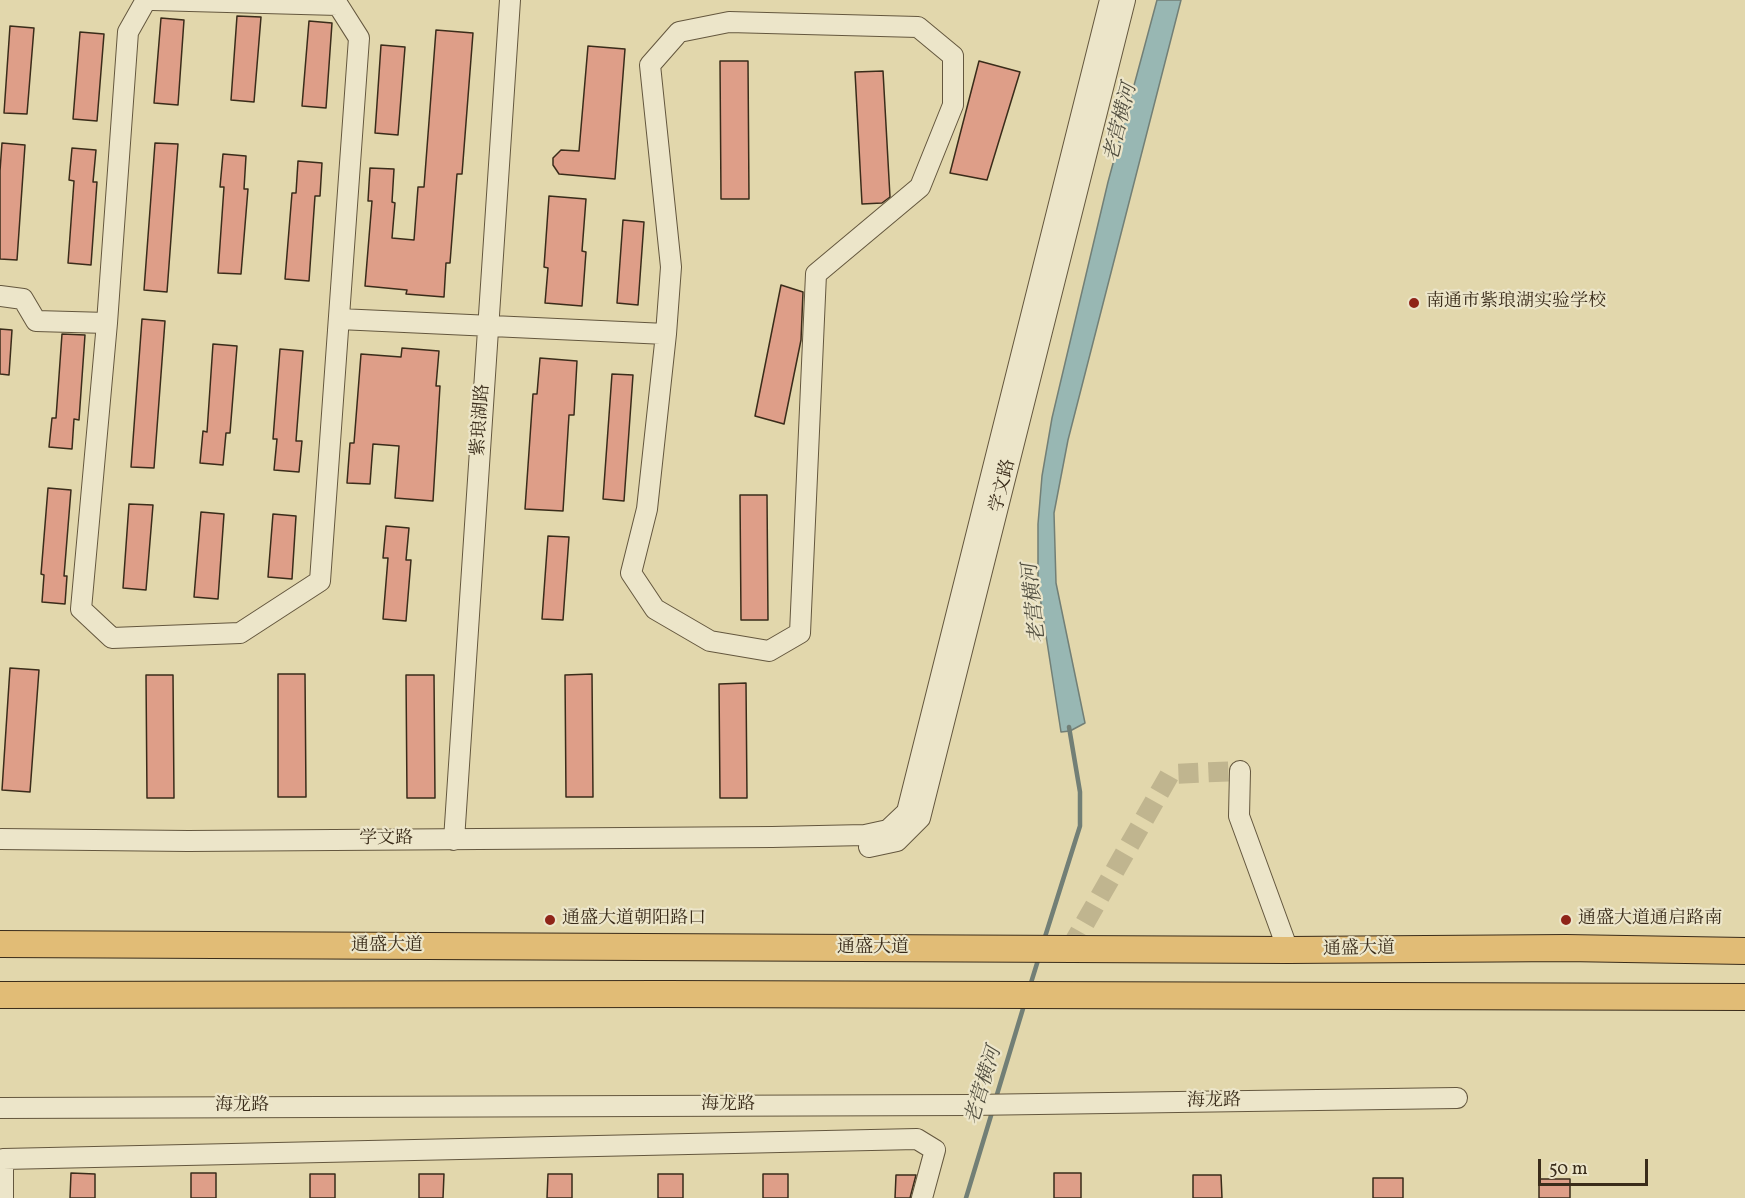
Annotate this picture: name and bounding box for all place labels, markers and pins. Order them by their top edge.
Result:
place label: 南通市紫琅湖实验学校 [1426,292,1606,314]
marker: 南通市紫琅湖实验学校 [1407,296,1421,310]
place label: 通盛大道朝阳路口 [562,909,706,931]
place label: 通盛大道通启路南 [1578,909,1722,931]
marker: 通盛大道朝阳路口 [543,913,557,927]
marker: 通盛大道通启路南 [1559,913,1573,927]

